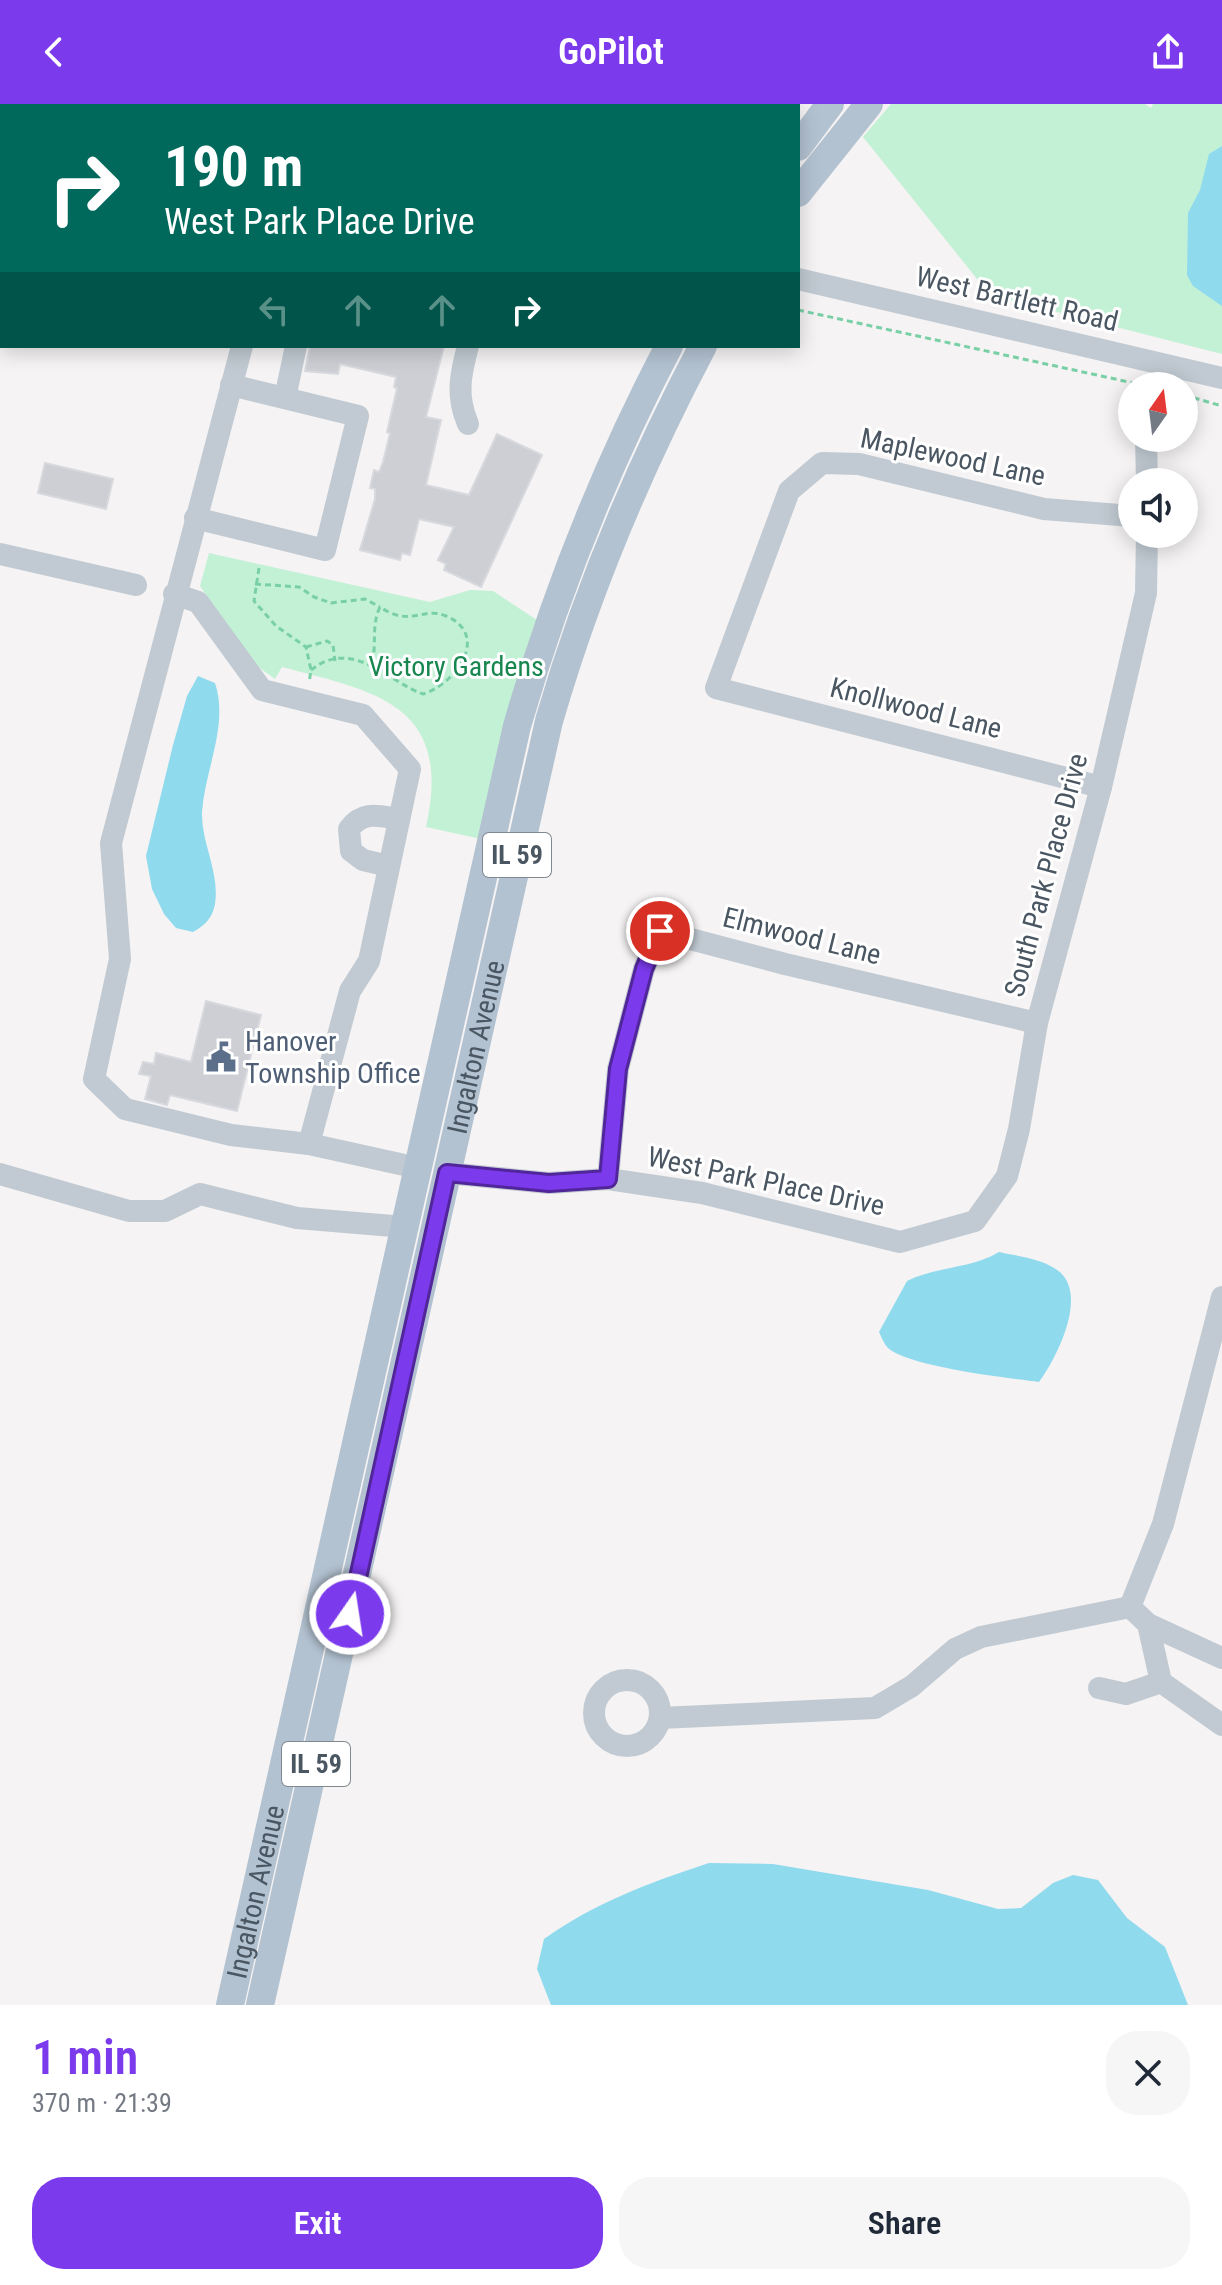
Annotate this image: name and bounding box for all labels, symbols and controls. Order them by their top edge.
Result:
icon: back [32,30,76,74]
icon: share [1146,30,1190,74]
text: GoPilot [558,31,664,73]
text: 190 m [164,134,303,200]
icon: right [32,136,136,240]
text: West Park Place Drive [164,201,475,243]
street label: West Bartlett Road [913,260,1121,338]
icon: left [252,288,296,332]
icon: ahead [336,288,380,332]
icon: ahead [420,288,464,332]
icon: right [504,288,548,332]
north arrow [1118,372,1198,452]
map controls [1118,372,1198,548]
street label: Maplewood Lane [858,421,1048,493]
button: sound [1118,468,1198,548]
park label: Victory Gardens [368,650,544,683]
street label: Knollwood Lane [827,671,1005,745]
street label: South Park Place Drive [998,750,1094,1000]
road number: IL 59 [483,833,551,877]
pin [626,897,694,965]
street label: Elmwood Lane [720,900,884,972]
icon: arrive [638,909,682,953]
street label: Ingalton Avenue [440,957,511,1137]
place label: Hanover Township Office [245,1025,421,1090]
public building icon: Hanover Township Office [204,1040,238,1074]
street label: West Park Place Drive [644,1140,888,1222]
position arrow [308,1572,392,1656]
road number: IL 59 [282,1742,350,1786]
street label: Ingalton Avenue [220,1802,291,1982]
text: 1 min [32,2029,138,2086]
button: close [1106,2031,1190,2115]
text: 370 m · 21:39 [32,2088,172,2118]
button: Exit [32,2177,603,2269]
button: Share [619,2177,1190,2269]

